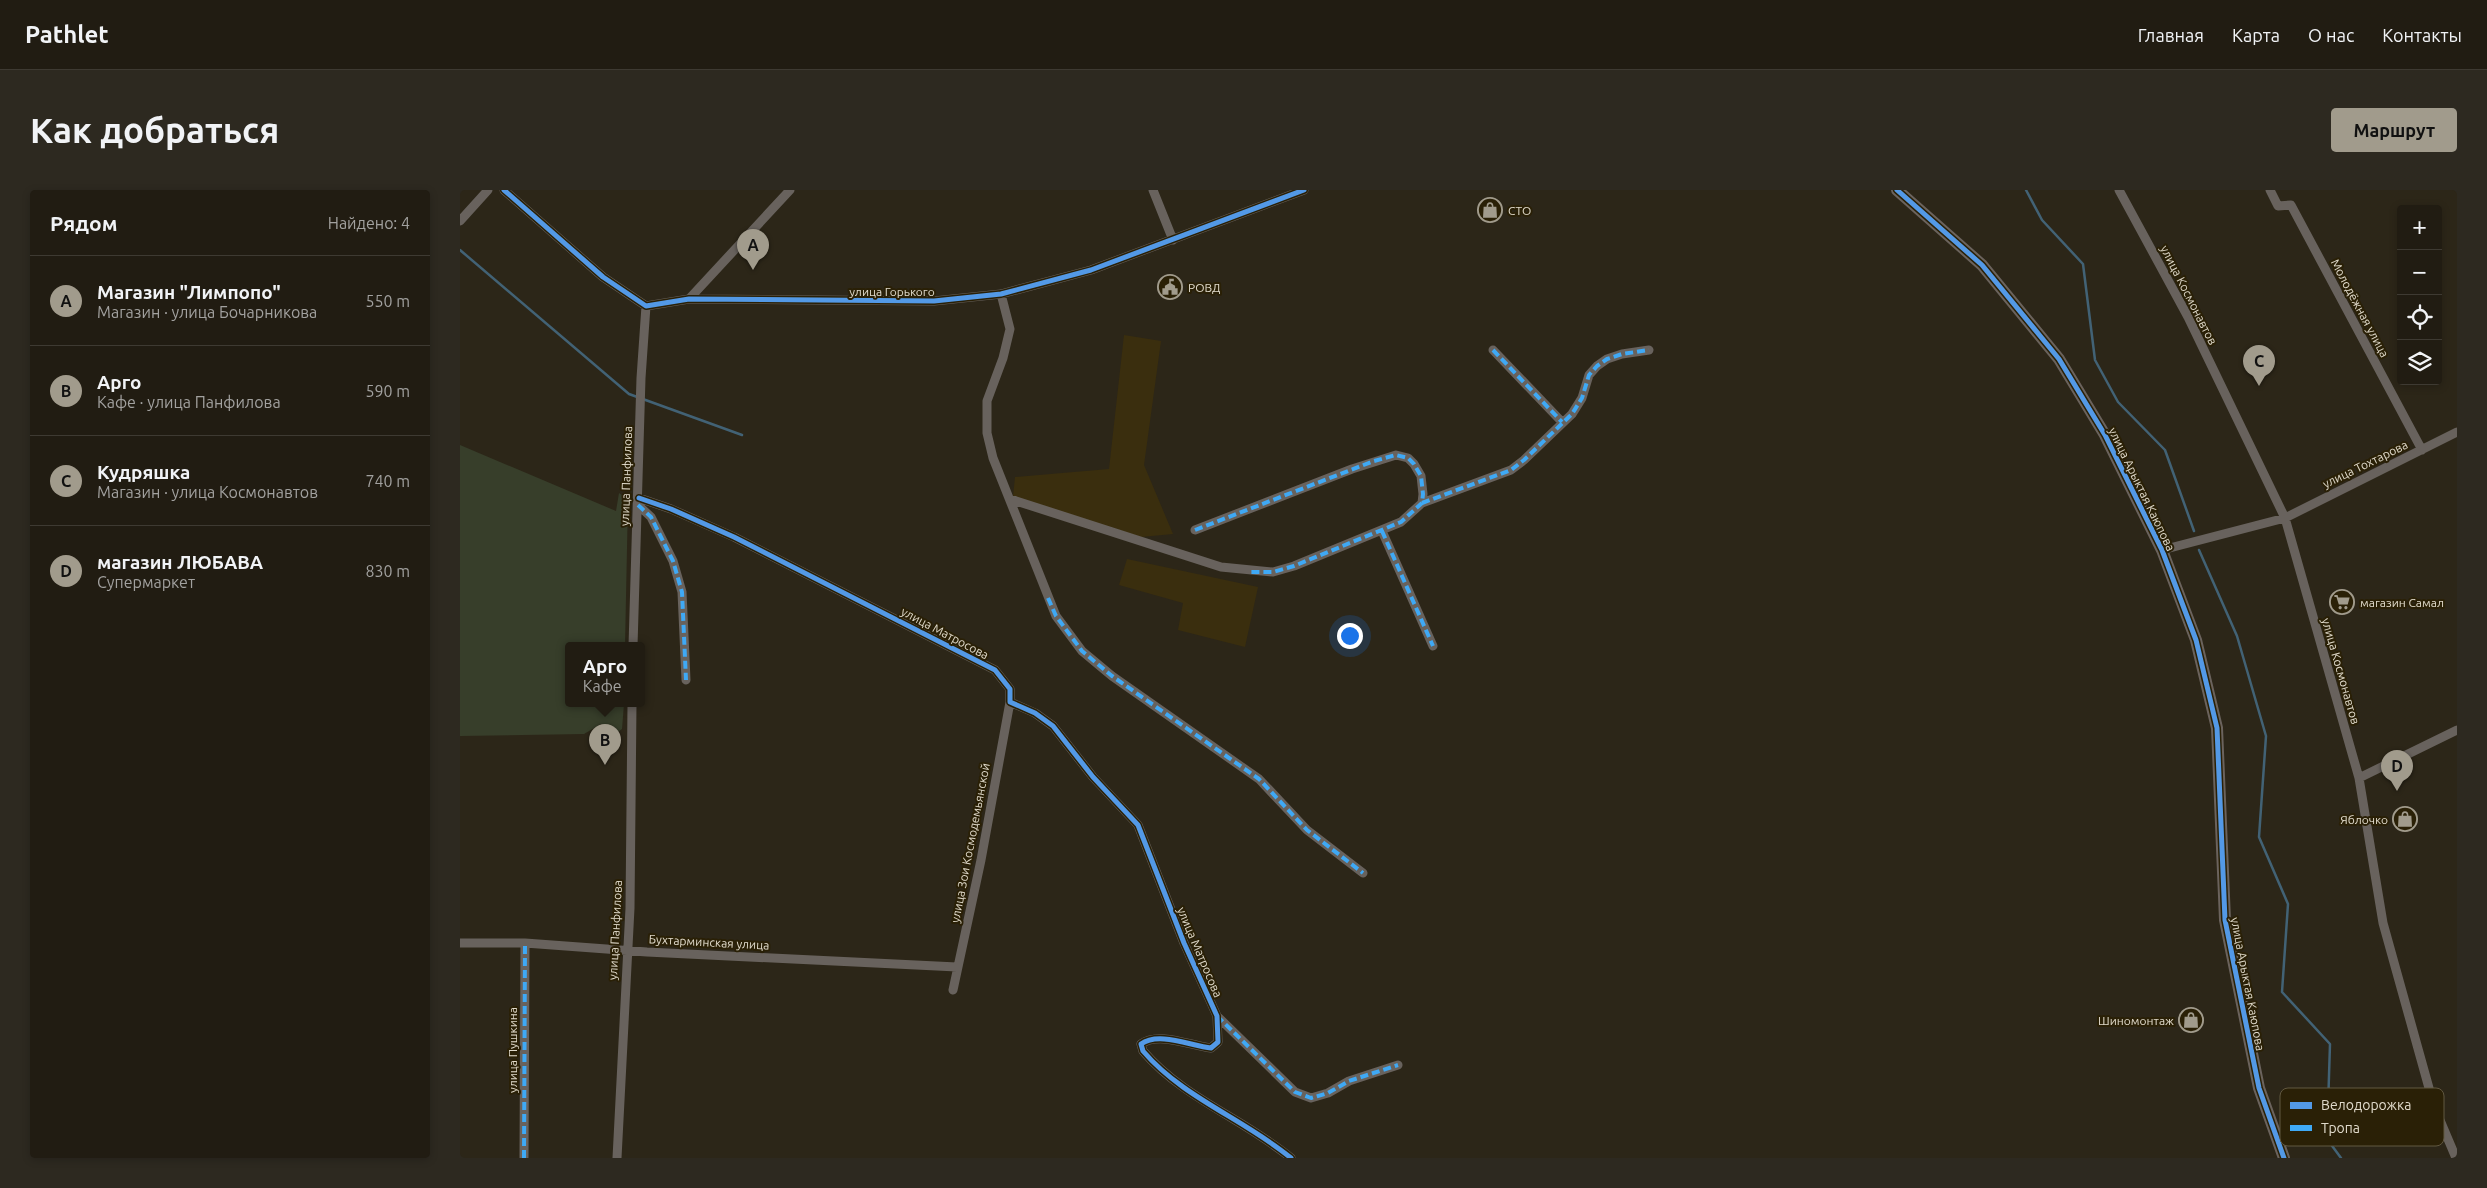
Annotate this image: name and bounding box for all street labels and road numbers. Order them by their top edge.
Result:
street label: улица Космонавтов [2158,243,2220,347]
street label: Молодёжная улица [2329,257,2391,359]
street label: улица Горького [849,285,935,298]
street label: улица Арыктая Каюпова [2106,425,2178,553]
street label: улица Панфилова [618,426,634,526]
street label: улица Тохтарова [2320,438,2410,490]
street label: улица Матросова [899,605,991,661]
street label: улица Космонавтов [2320,616,2362,726]
street label: улица Зои Космодемьянской [948,762,992,924]
street label: улица Панфилова [606,880,624,980]
street label: улица Матросова [1175,905,1225,999]
street label: улица Арыктая Каюпова [2229,916,2267,1052]
street label: Бухтарминская улица [648,932,770,952]
street label: улица Пушкина [506,1007,519,1093]

